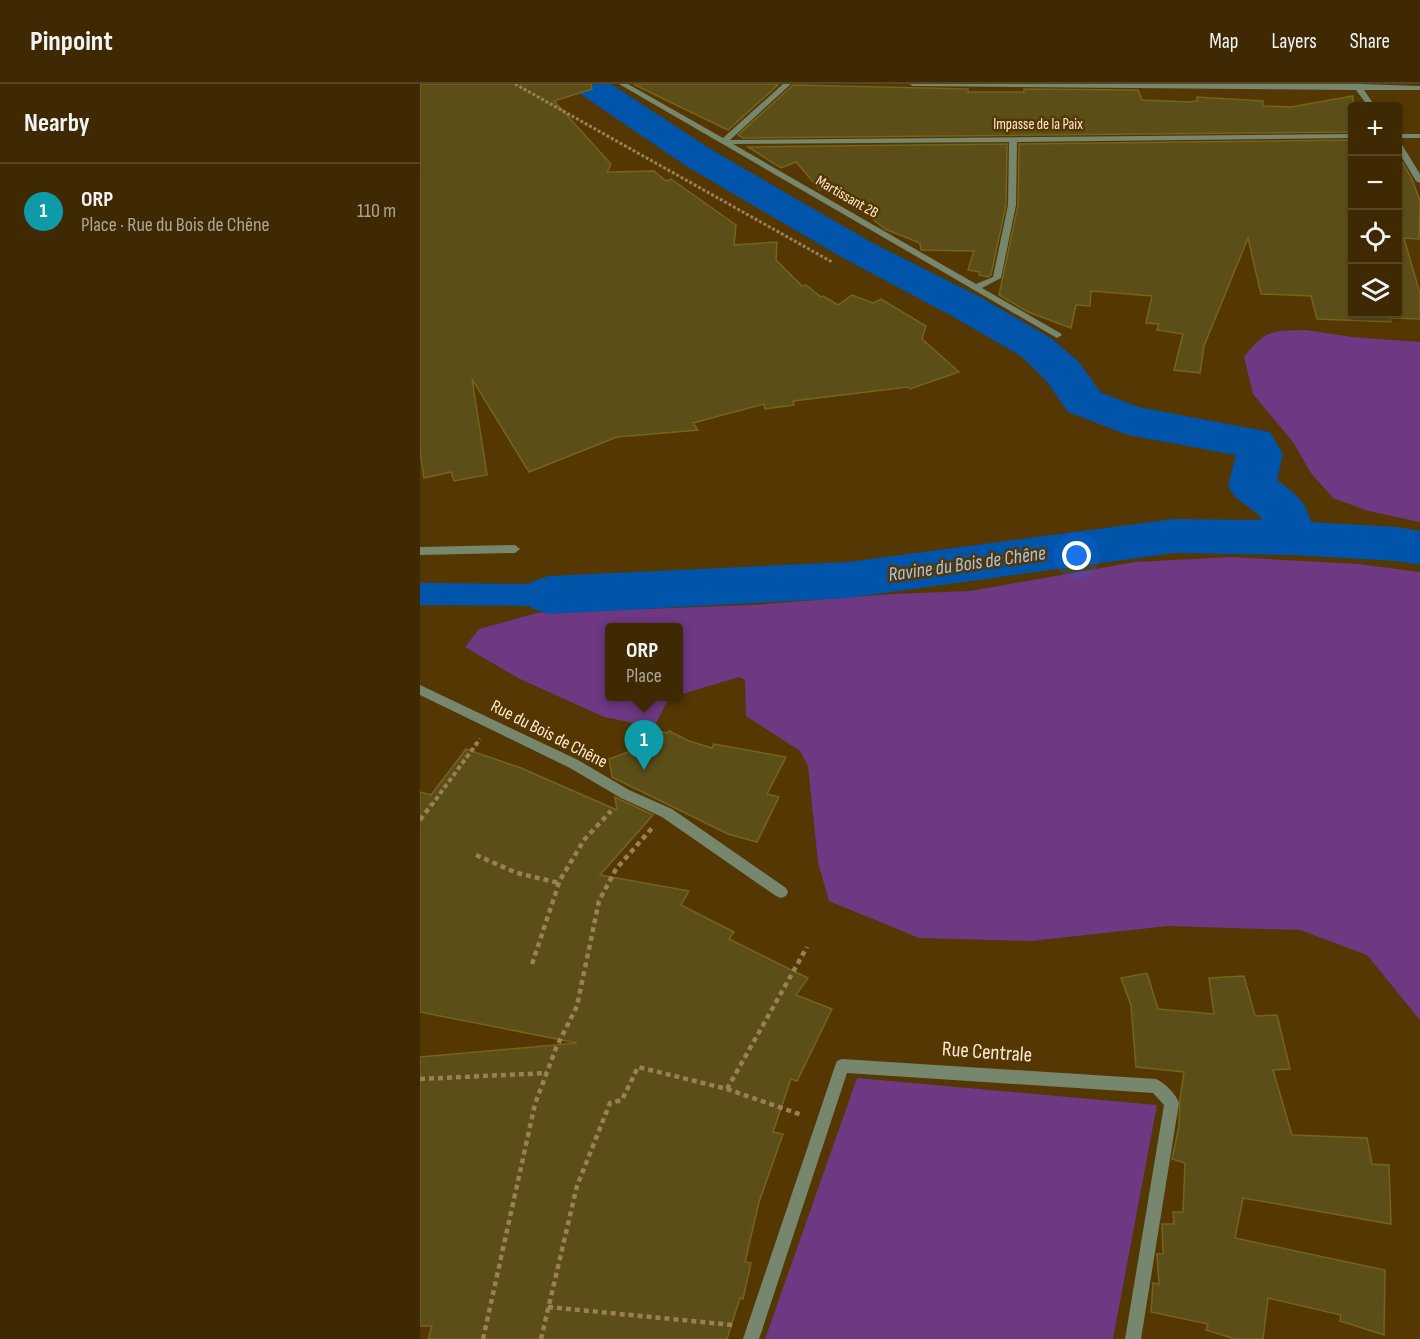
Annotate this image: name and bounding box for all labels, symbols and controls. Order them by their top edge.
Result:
text: Pinpoint [30,25,113,58]
text: Map [1209,29,1238,54]
text: Layers [1271,29,1317,54]
text: Share [1350,29,1390,54]
map controls [1348,102,1402,318]
button: + [1348,102,1402,156]
text: Nearby [24,108,90,139]
street label: Impasse de la Paix [993,115,1083,134]
button: − [1348,156,1402,210]
street label: Martissant 2B [812,171,882,223]
text: ORP [81,186,113,213]
text: 1 [40,199,47,223]
text: 110 m [357,199,396,223]
button: locate [1348,210,1402,264]
text: Place · Rue du Bois de Chêne [81,213,270,237]
button: layers [1348,264,1402,318]
water label: Ravine du Bois de Chêne [887,541,1047,587]
your location [1062,541,1091,570]
popup [605,623,683,701]
text: ORP [626,637,658,664]
text: Place [626,664,662,688]
street label: Rue du Bois de Chêne [487,696,611,772]
pin: 1 [624,720,664,770]
street label: Rue Centrale [941,1036,1033,1068]

